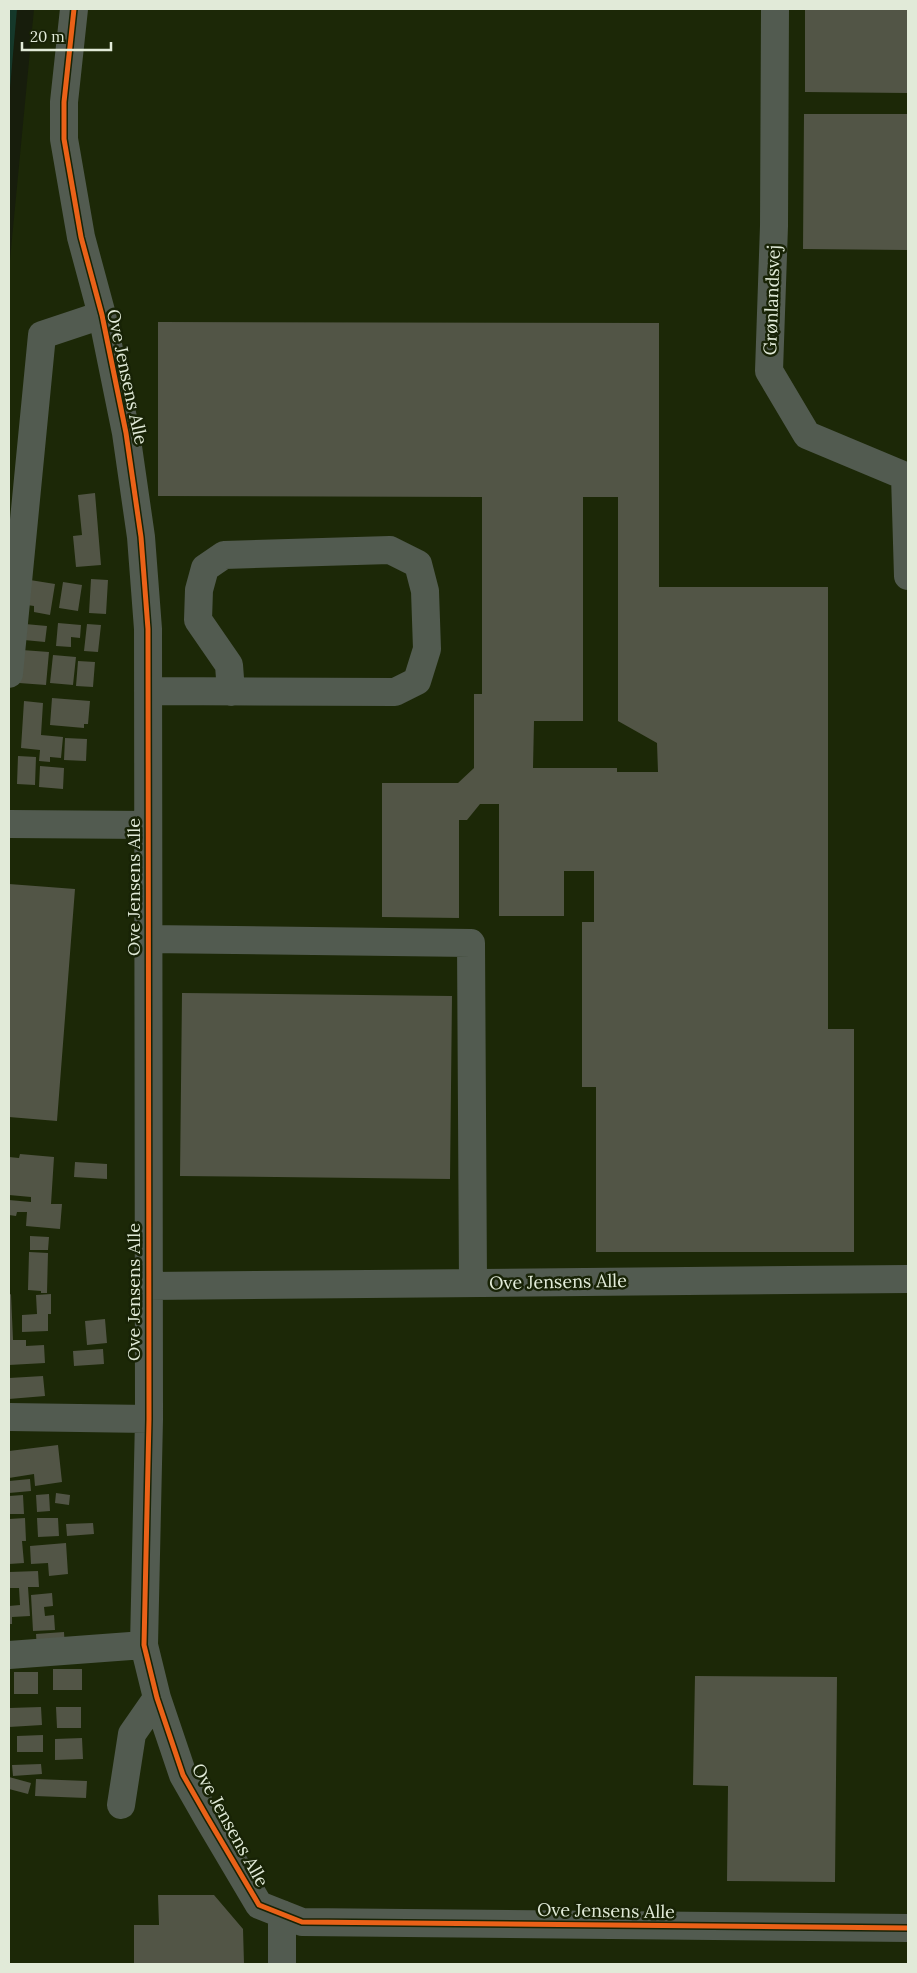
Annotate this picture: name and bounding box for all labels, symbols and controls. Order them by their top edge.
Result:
scale bar [22,20,111,52]
text: 20 m [30,27,65,46]
street label: Grønlandsvej [758,244,785,356]
street label: Ove Jensens Alle [102,307,153,447]
street label: Ove Jensens Alle [122,818,145,956]
street label: Ove Jensens Alle [122,1223,145,1361]
street label: Ove Jensens Alle [489,1269,627,1294]
street label: Ove Jensens Alle [187,1759,274,1891]
street label: Ove Jensens Alle [537,1898,675,1923]

